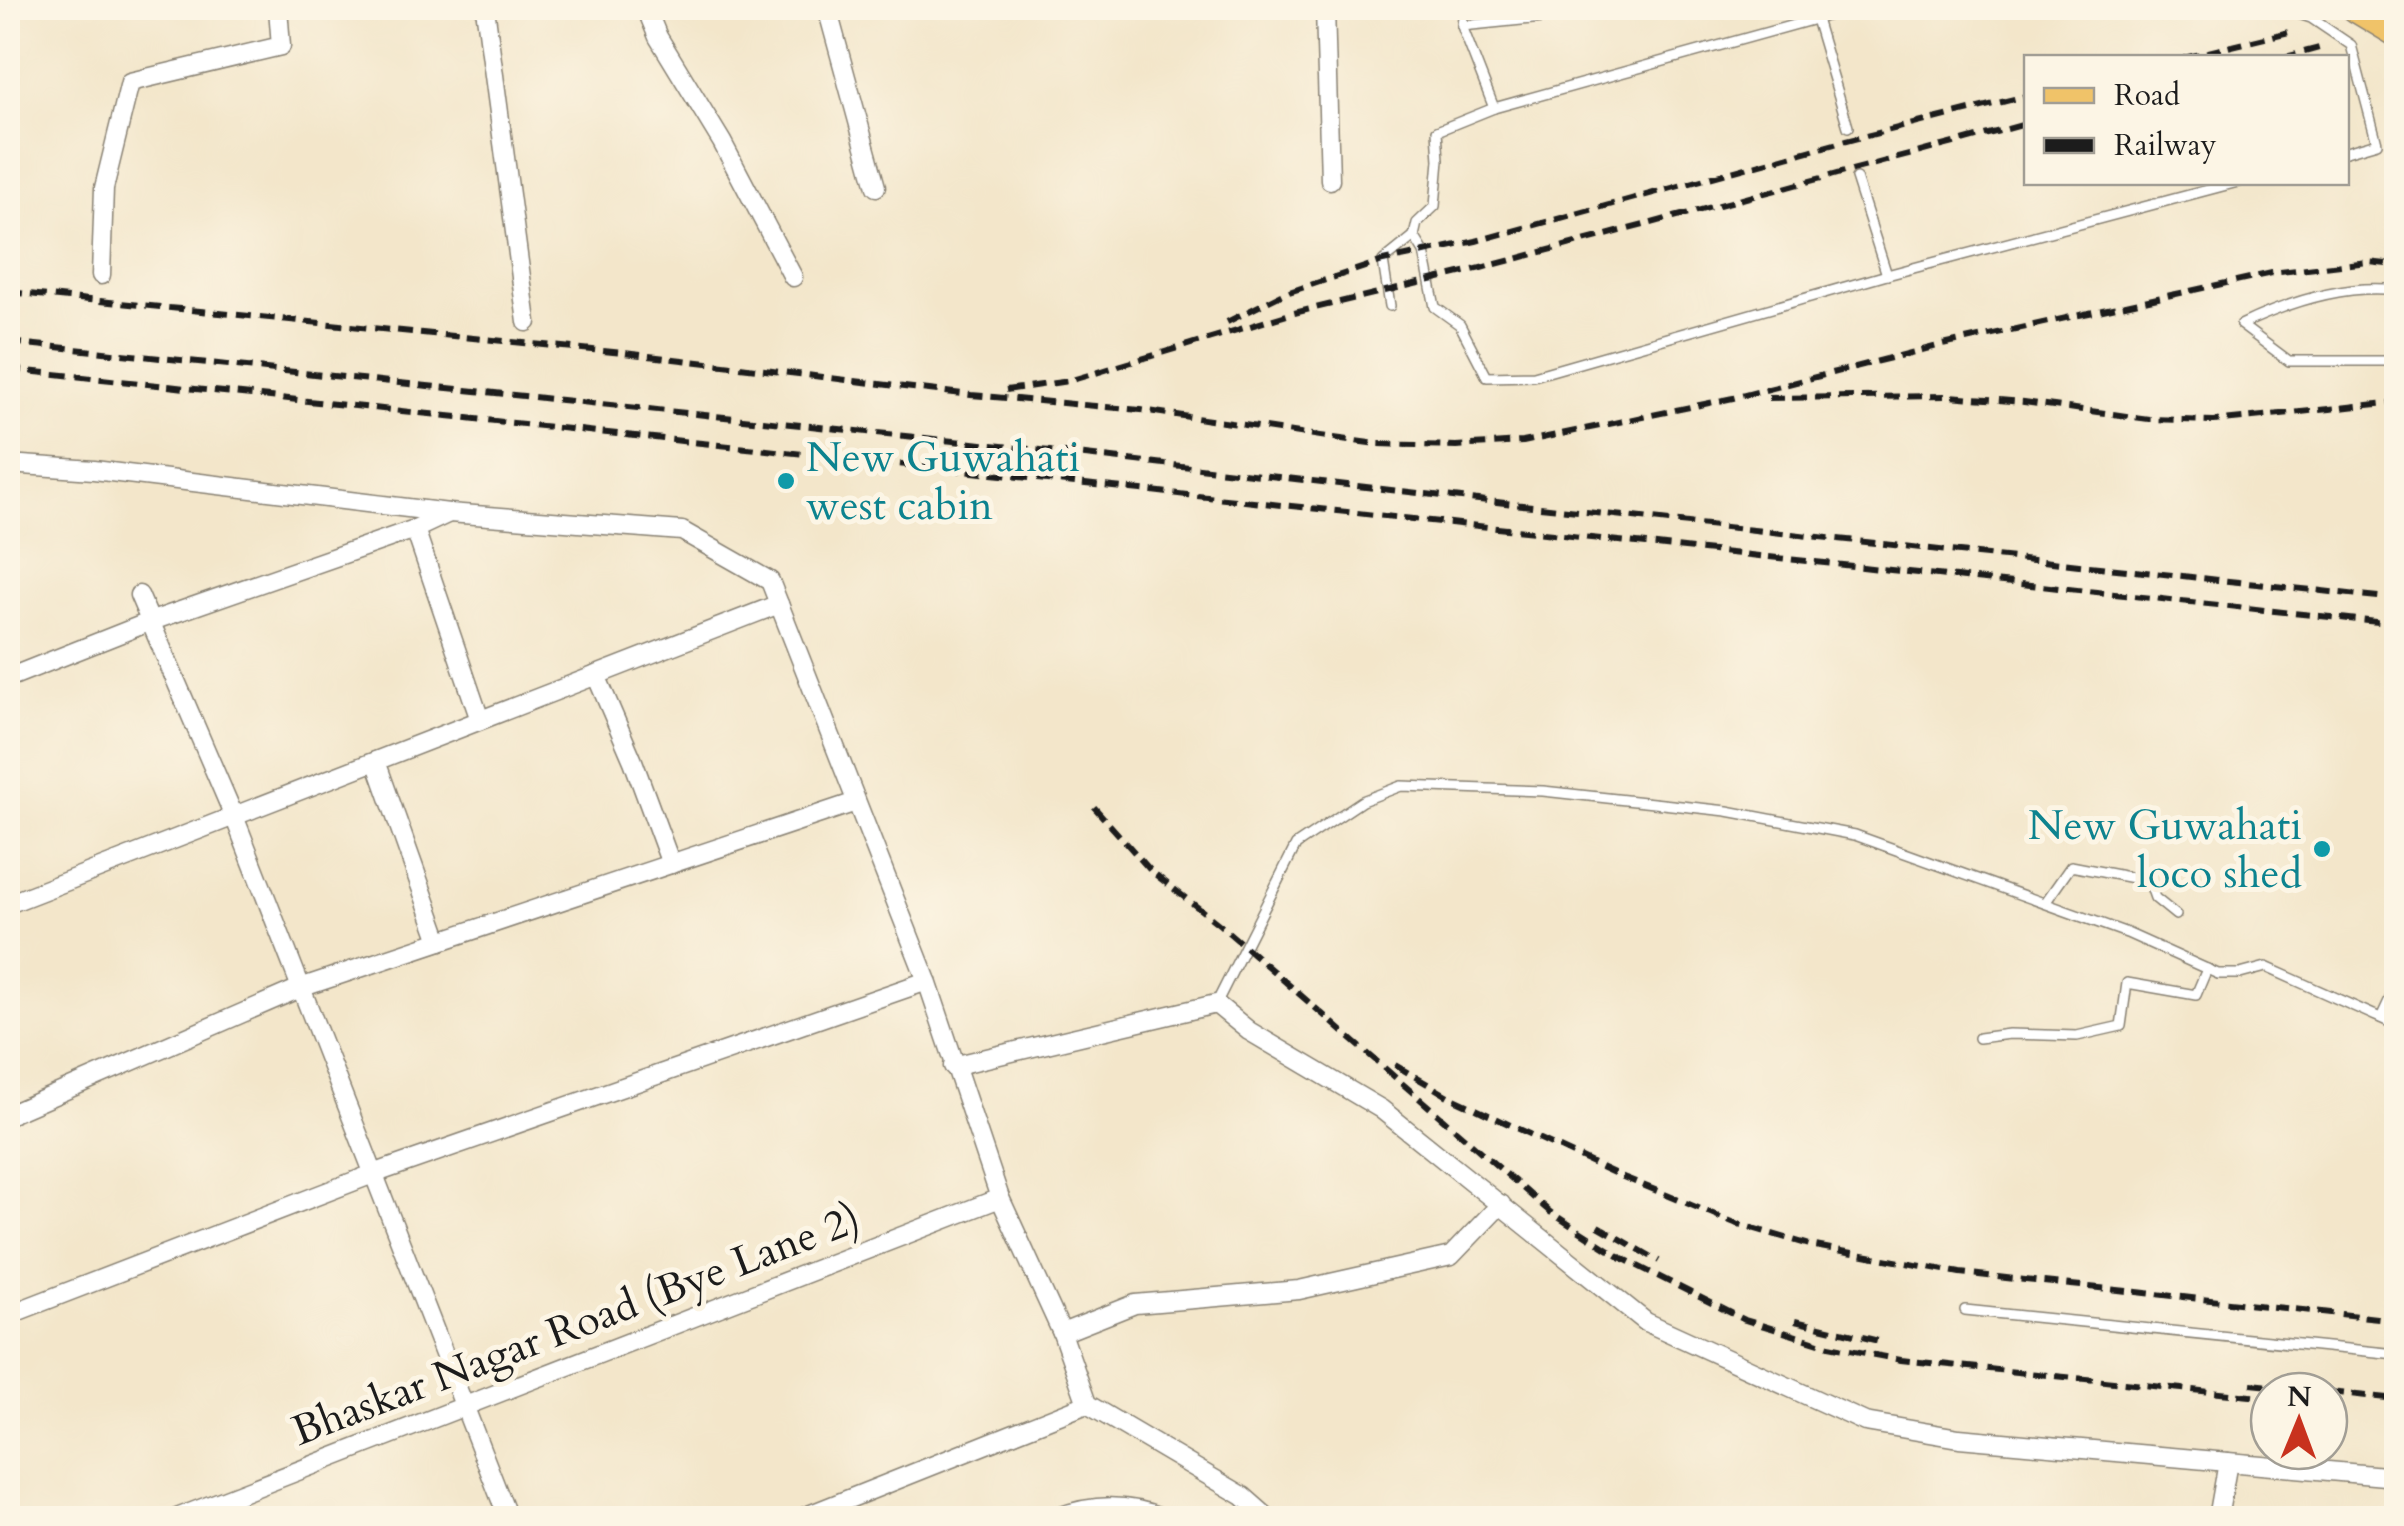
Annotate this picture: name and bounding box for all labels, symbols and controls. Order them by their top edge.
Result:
legend [2024,55,2349,185]
text: Road [2114,75,2180,116]
text: Railway [2114,125,2217,166]
place label: New Guwahati west cabin [806,429,1080,534]
marker: New Guwahati west cabin [775,470,797,492]
place label: New Guwahati loco shed [2028,797,2302,902]
marker: New Guwahati loco shed [2311,838,2333,860]
street label: Bhaskar Nagar Road (Bye Lane 2) [284,1190,868,1460]
north arrow [2249,1371,2349,1471]
text: N [2287,1378,2312,1416]

